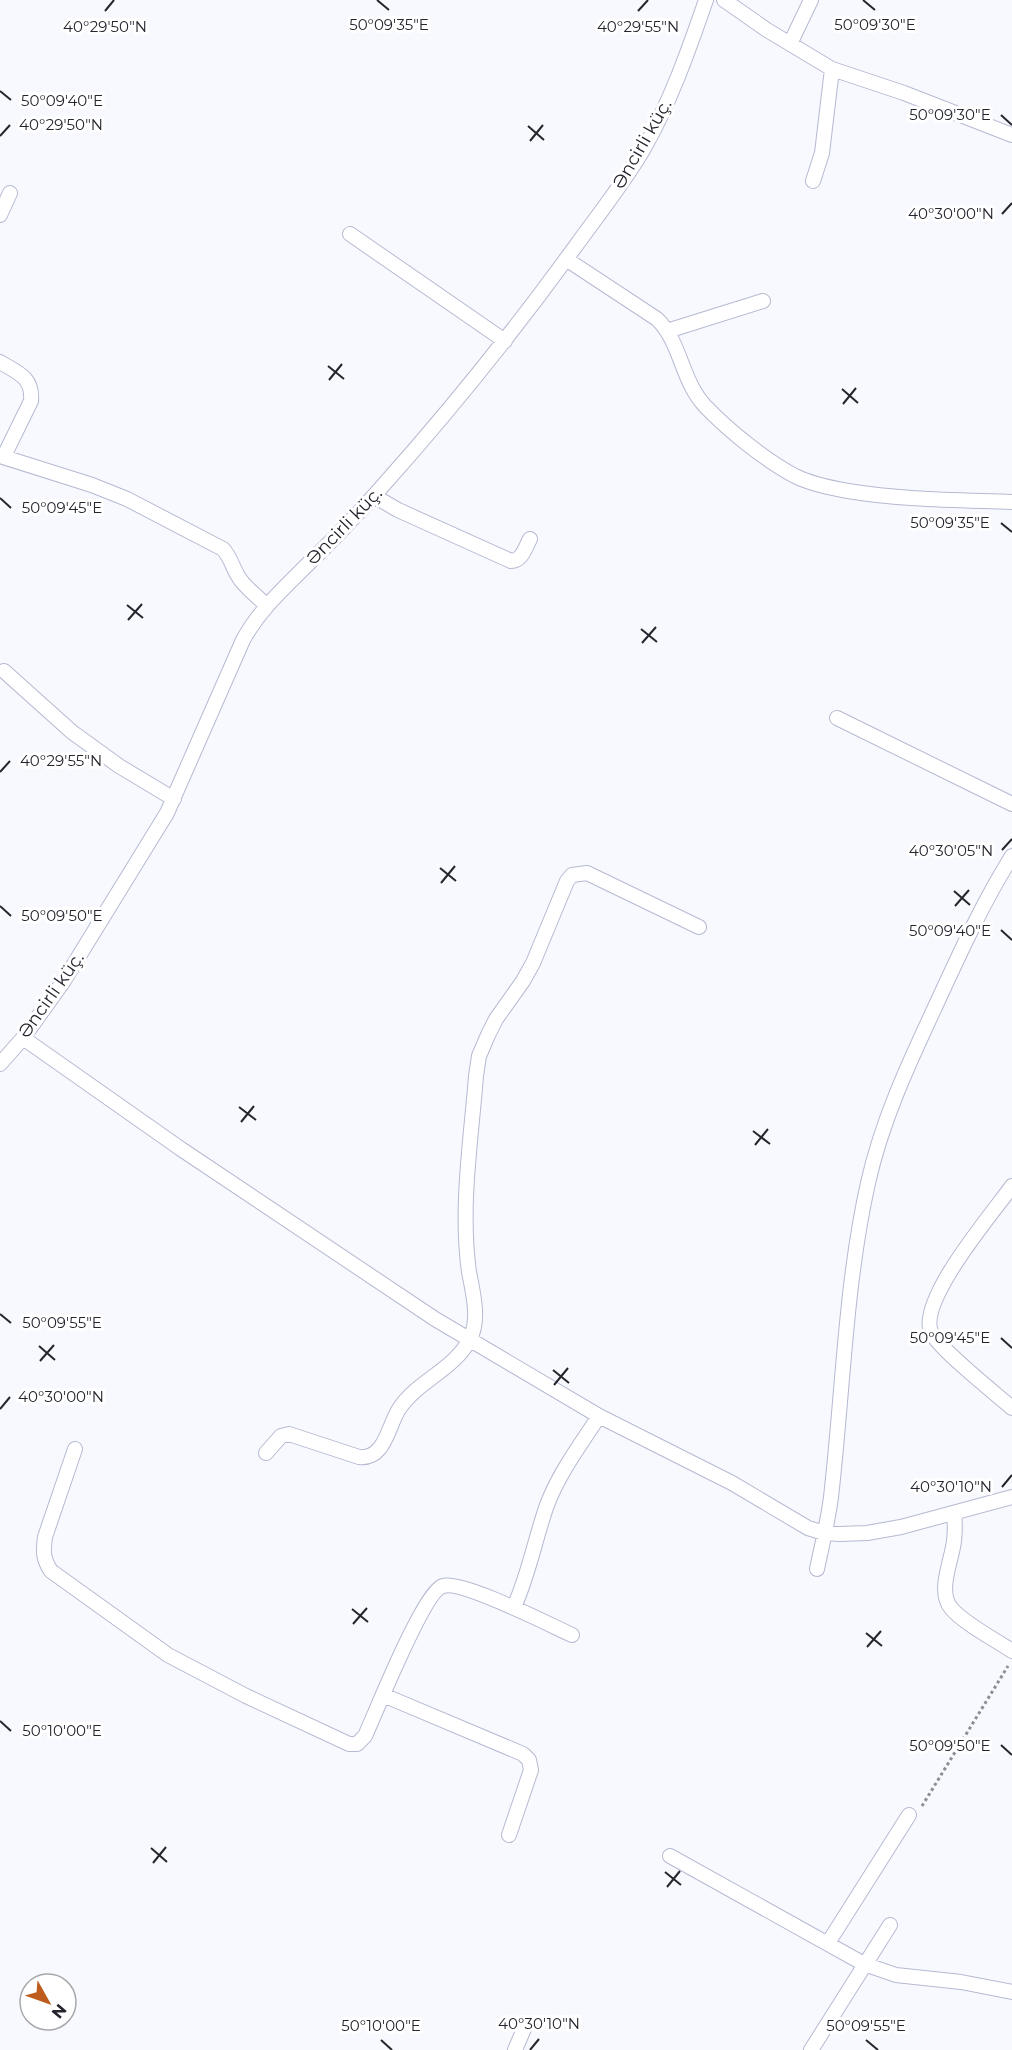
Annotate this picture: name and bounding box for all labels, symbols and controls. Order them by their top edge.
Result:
text: 50°09'35"E [349,15,429,34]
text: 50°09'30"E [834,15,916,34]
text: 40°29'50"N [63,17,147,36]
text: 40°29'55"N [597,17,679,36]
text: 50°09'40"E [21,91,103,110]
street label: Əncirli küç. [607,95,677,193]
text: 50°09'30"E [909,105,991,124]
text: 40°29'50"N [19,115,103,134]
text: 40°30'00"N [908,204,994,223]
street label: Əncirli küç. [301,482,387,570]
text: 50°09'45"E [22,498,102,517]
text: 50°09'35"E [910,513,990,532]
text: 40°29'55"N [20,751,102,770]
text: 40°30'05"N [909,841,993,860]
text: 50°09'50"E [21,906,103,925]
text: 50°09'40"E [909,921,991,940]
street label: Əncirli küç. [13,948,89,1042]
text: 50°09'55"E [22,1313,102,1332]
text: 50°09'45"E [910,1328,990,1347]
text: 40°30'00"N [18,1387,104,1406]
text: 40°30'10"N [910,1477,992,1496]
text: 50°10'00"E [22,1721,102,1740]
text: 50°09'50"E [909,1736,991,1755]
north arrow [18,1972,78,2032]
text: N [48,2000,71,2022]
text: 40°30'10"N [498,2014,580,2033]
text: 50°10'00"E [341,2016,421,2035]
text: 50°09'55"E [826,2016,906,2035]

